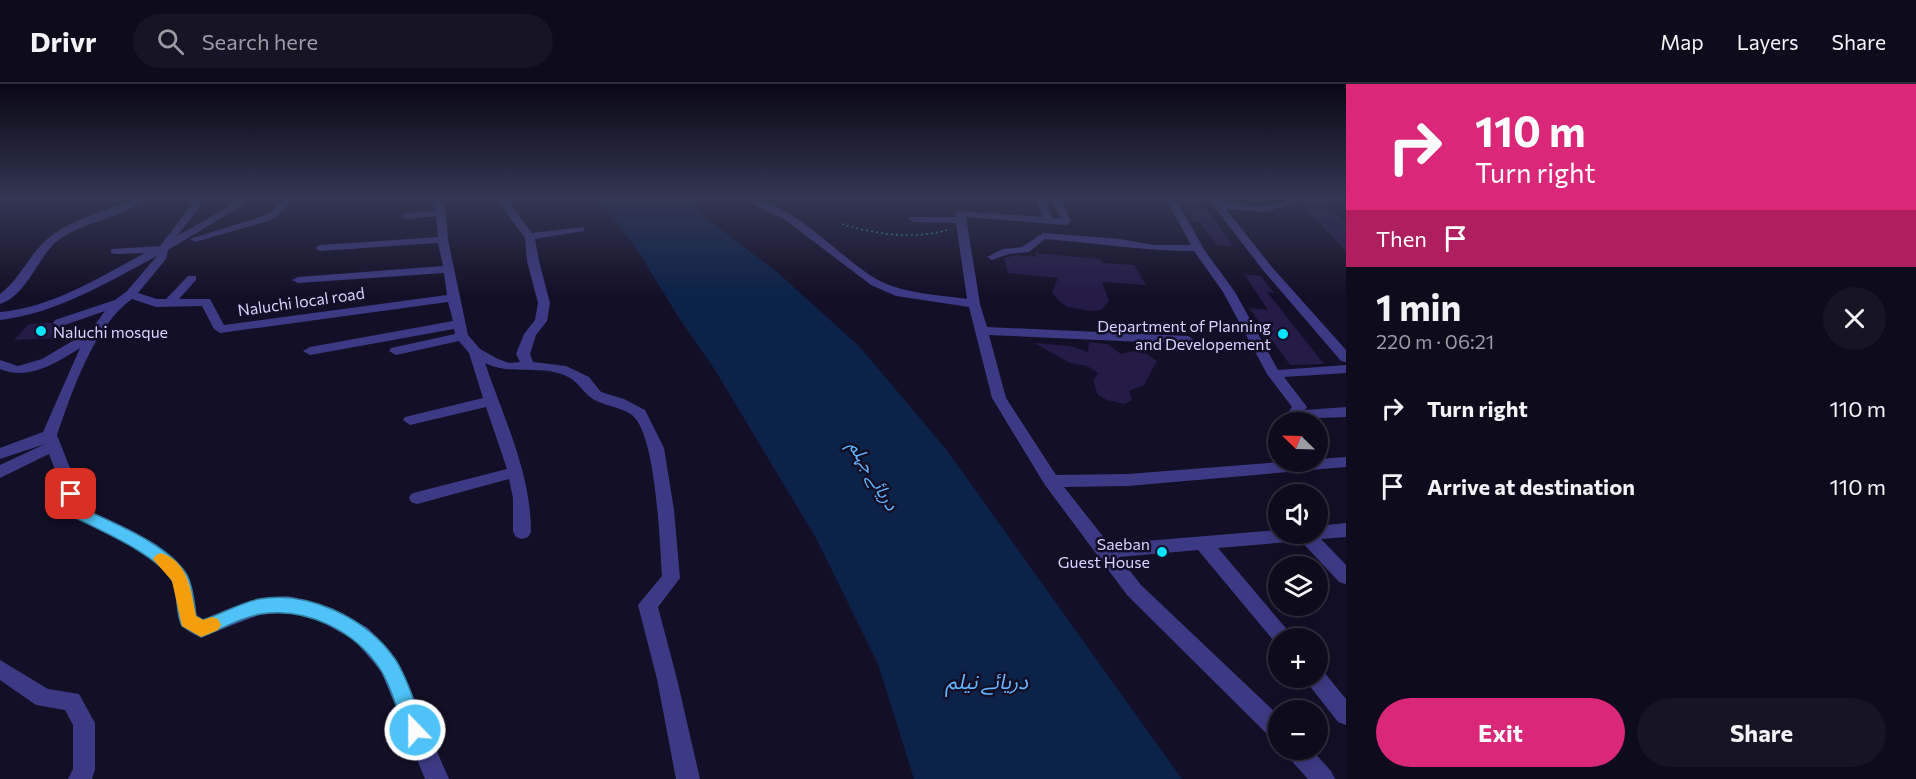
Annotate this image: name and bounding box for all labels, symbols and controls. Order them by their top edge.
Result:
search box [133,14,553,68]
text: Drivr [30,24,97,58]
icon: search [154,25,187,58]
text: Search here [202,28,318,55]
text: Map [1660,29,1704,54]
text: Layers [1737,29,1799,54]
text: Share [1832,29,1886,54]
text: 110 m [1475,104,1586,156]
icon: right [1376,108,1454,186]
text: Turn right [1475,156,1595,189]
icon: arrive [1439,222,1472,255]
text: Then [1376,225,1427,252]
street label: Naluchi local road [236,283,366,319]
text: 1 min [1376,284,1461,328]
button: close [1823,287,1886,350]
place label: Department of Planning and Developement [1097,316,1271,353]
place label: Naluchi mosque [53,322,168,341]
marker: Naluchi mosque [34,324,48,338]
marker: Department of Planning and Developement [1276,327,1290,341]
text: 220 m · 06:21 [1376,329,1494,353]
icon: right [1376,392,1409,425]
text: Turn right [1427,395,1528,422]
text: 110 m [1829,395,1886,422]
north arrow [1268,412,1328,472]
map controls [1268,412,1328,760]
water label: دریائے جہلم [841,435,904,516]
pin [45,468,96,519]
icon: arrive [1376,470,1409,503]
text: Arrive at destination [1427,473,1635,500]
text: 110 m [1829,473,1886,500]
icon: arrive [54,477,87,510]
button: sound [1268,484,1328,544]
place label: Saeban Guest House [1058,534,1150,571]
marker: Saeban Guest House [1155,545,1169,559]
button: layers [1268,556,1328,616]
button: + [1268,628,1328,688]
water label: دریائے نیلم [945,668,1029,698]
position arrow [383,698,447,762]
button: Exit [1376,698,1625,767]
button: Share [1637,698,1886,767]
button: − [1268,700,1328,760]

